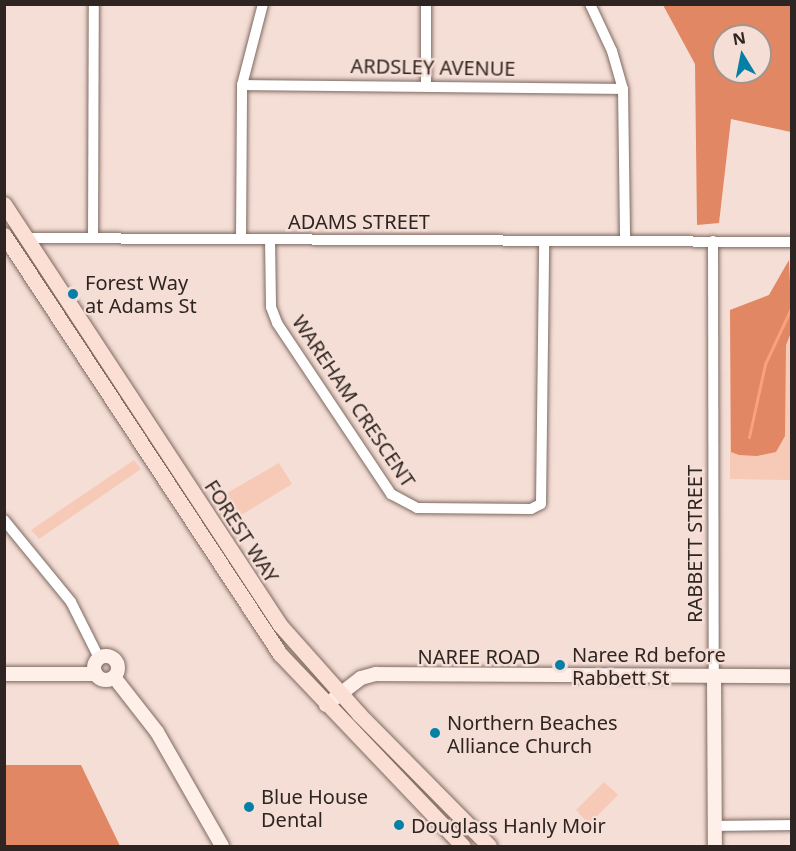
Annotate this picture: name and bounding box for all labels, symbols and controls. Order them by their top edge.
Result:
north arrow [712,24,772,84]
text: N [731,26,748,50]
street label: ARDSLEY AVENUE [350,54,516,80]
street label: ADAMS STREET [288,209,430,233]
place label: Forest Way at Adams St [85,270,197,317]
marker: Forest Way at Adams St [66,287,80,301]
street label: WAREHAM CRESCENT [287,310,421,492]
street label: RABBETT STREET [682,465,706,623]
street label: FOREST WAY [200,475,284,587]
place label: Naree Rd before Rabbett St [572,642,726,689]
street label: NAREE ROAD [418,644,540,668]
marker: Naree Rd before Rabbett St [553,658,567,672]
place label: Northern Beaches Alliance Church [447,710,618,757]
marker: Northern Beaches Alliance Church [428,726,442,740]
place label: Blue House Dental [261,784,368,831]
marker: Blue House Dental [242,800,256,814]
place label: Douglass Hanly Moir [411,813,606,837]
marker: Douglass Hanly Moir [392,818,406,832]

